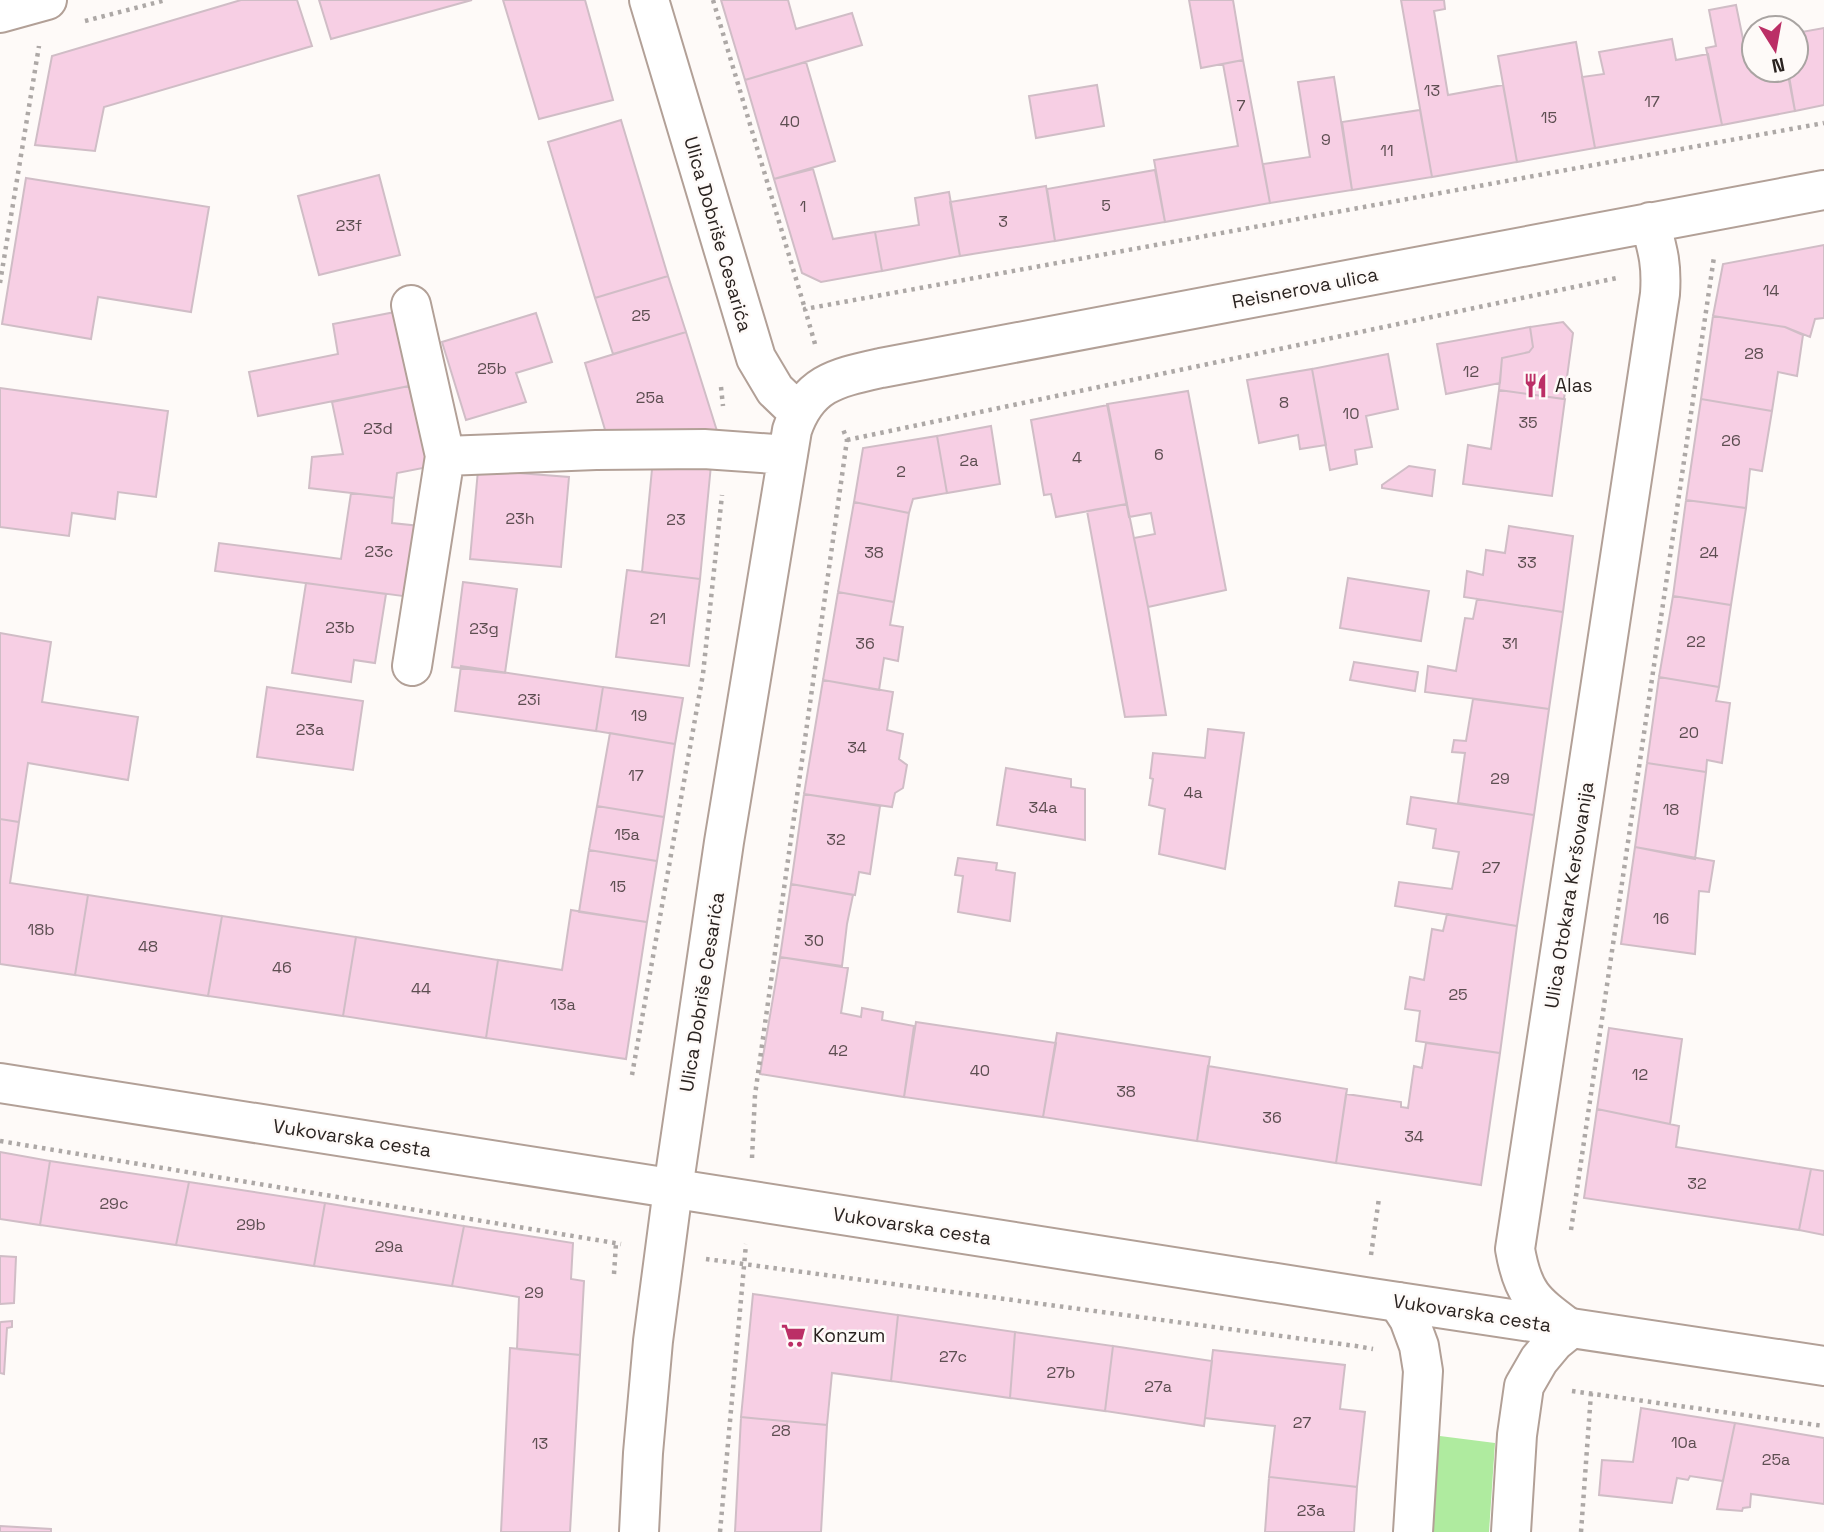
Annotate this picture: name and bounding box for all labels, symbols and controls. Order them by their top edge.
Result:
north arrow [1740,14,1810,84]
text: N [1770,52,1787,79]
house number: 13 [1424,80,1440,101]
house number: 17 [1644,91,1660,112]
house number: 7 [1236,95,1246,116]
house number: 15 [1541,107,1557,128]
house number: 40 [780,111,800,132]
house number: 9 [1321,129,1331,150]
street label: Ulica Dobriše Cesarića [678,133,758,335]
house number: 11 [1380,140,1394,161]
house number: 5 [1101,195,1111,216]
house number: 1 [800,196,806,217]
house number: 3 [998,211,1008,232]
house number: 23f [336,215,362,236]
street label: Reisnerova ulica [1230,262,1380,314]
house number: 14 [1763,280,1779,301]
house number: 25 [631,305,651,326]
house number: 28 [1744,343,1764,364]
house number: 25b [477,358,507,379]
house number: 12 [1463,361,1479,382]
restaurant icon: Alas [1521,371,1549,399]
place label: Alas [1555,373,1593,398]
house number: 25a [636,387,664,408]
house number: 8 [1279,392,1289,413]
house number: 10 [1343,403,1359,424]
house number: 35 [1518,412,1538,433]
house number: 23d [363,418,393,439]
house number: 26 [1721,430,1741,451]
house number: 6 [1154,444,1164,465]
house number: 4 [1072,447,1082,468]
house number: 2a [960,450,978,471]
house number: 2 [896,461,906,482]
house number: 23h [505,508,535,529]
house number: 23 [666,509,686,530]
house number: 23c [365,541,393,562]
house number: 38 [864,542,884,563]
house number: 24 [1699,542,1719,563]
house number: 33 [1517,552,1537,573]
house number: 21 [650,608,666,629]
house number: 23b [325,617,355,638]
house number: 23g [469,618,499,639]
house number: 22 [1686,631,1706,652]
house number: 36 [855,633,875,654]
house number: 31 [1502,633,1518,654]
house number: 23i [517,689,541,710]
house number: 19 [631,705,647,726]
house number: 23a [296,719,324,740]
house number: 20 [1679,722,1699,743]
house number: 34 [847,737,867,758]
house number: 17 [628,765,644,786]
house number: 29 [1490,768,1510,789]
street label: Ulica Otokara Keršovanija [1539,780,1599,1010]
house number: 4a [1183,782,1203,803]
house number: 34a [1029,797,1057,818]
house number: 18 [1663,799,1679,820]
house number: 15a [614,824,640,845]
house number: 32 [826,829,846,850]
house number: 27 [1482,857,1500,878]
house number: 15 [610,876,626,897]
street label: Ulica Dobriše Cesarića [674,890,730,1094]
house number: 16 [1653,908,1669,929]
house number: 18b [28,919,54,940]
house number: 30 [804,930,824,951]
house number: 48 [138,936,158,957]
house number: 46 [272,957,292,978]
house number: 44 [411,978,431,999]
house number: 25 [1448,984,1468,1005]
house number: 13a [550,994,576,1015]
house number: 42 [828,1040,848,1061]
house number: 40 [970,1060,990,1081]
house number: 12 [1632,1064,1648,1085]
house number: 38 [1116,1081,1136,1102]
house number: 36 [1262,1107,1282,1128]
street label: Vukovarska cesta [271,1113,433,1163]
house number: 34 [1404,1126,1424,1147]
house number: 32 [1687,1173,1707,1194]
house number: 29c [100,1193,128,1214]
street label: Vukovarska cesta [831,1201,993,1251]
house number: 29b [236,1214,266,1235]
house number: 29a [375,1236,403,1257]
house number: 29 [524,1282,544,1303]
street label: Vukovarska cesta [1391,1288,1553,1338]
supermarket icon: Konzum [779,1321,807,1349]
place label: Konzum [813,1323,885,1348]
house number: 27c [939,1346,967,1367]
house number: 27b [1047,1362,1075,1383]
house number: 27a [1144,1376,1172,1397]
house number: 27 [1293,1412,1311,1433]
house number: 28 [771,1420,791,1441]
house number: 10a [1671,1432,1697,1453]
house number: 13 [532,1433,548,1454]
house number: 25a [1762,1449,1790,1470]
house number: 23a [1297,1500,1325,1521]

